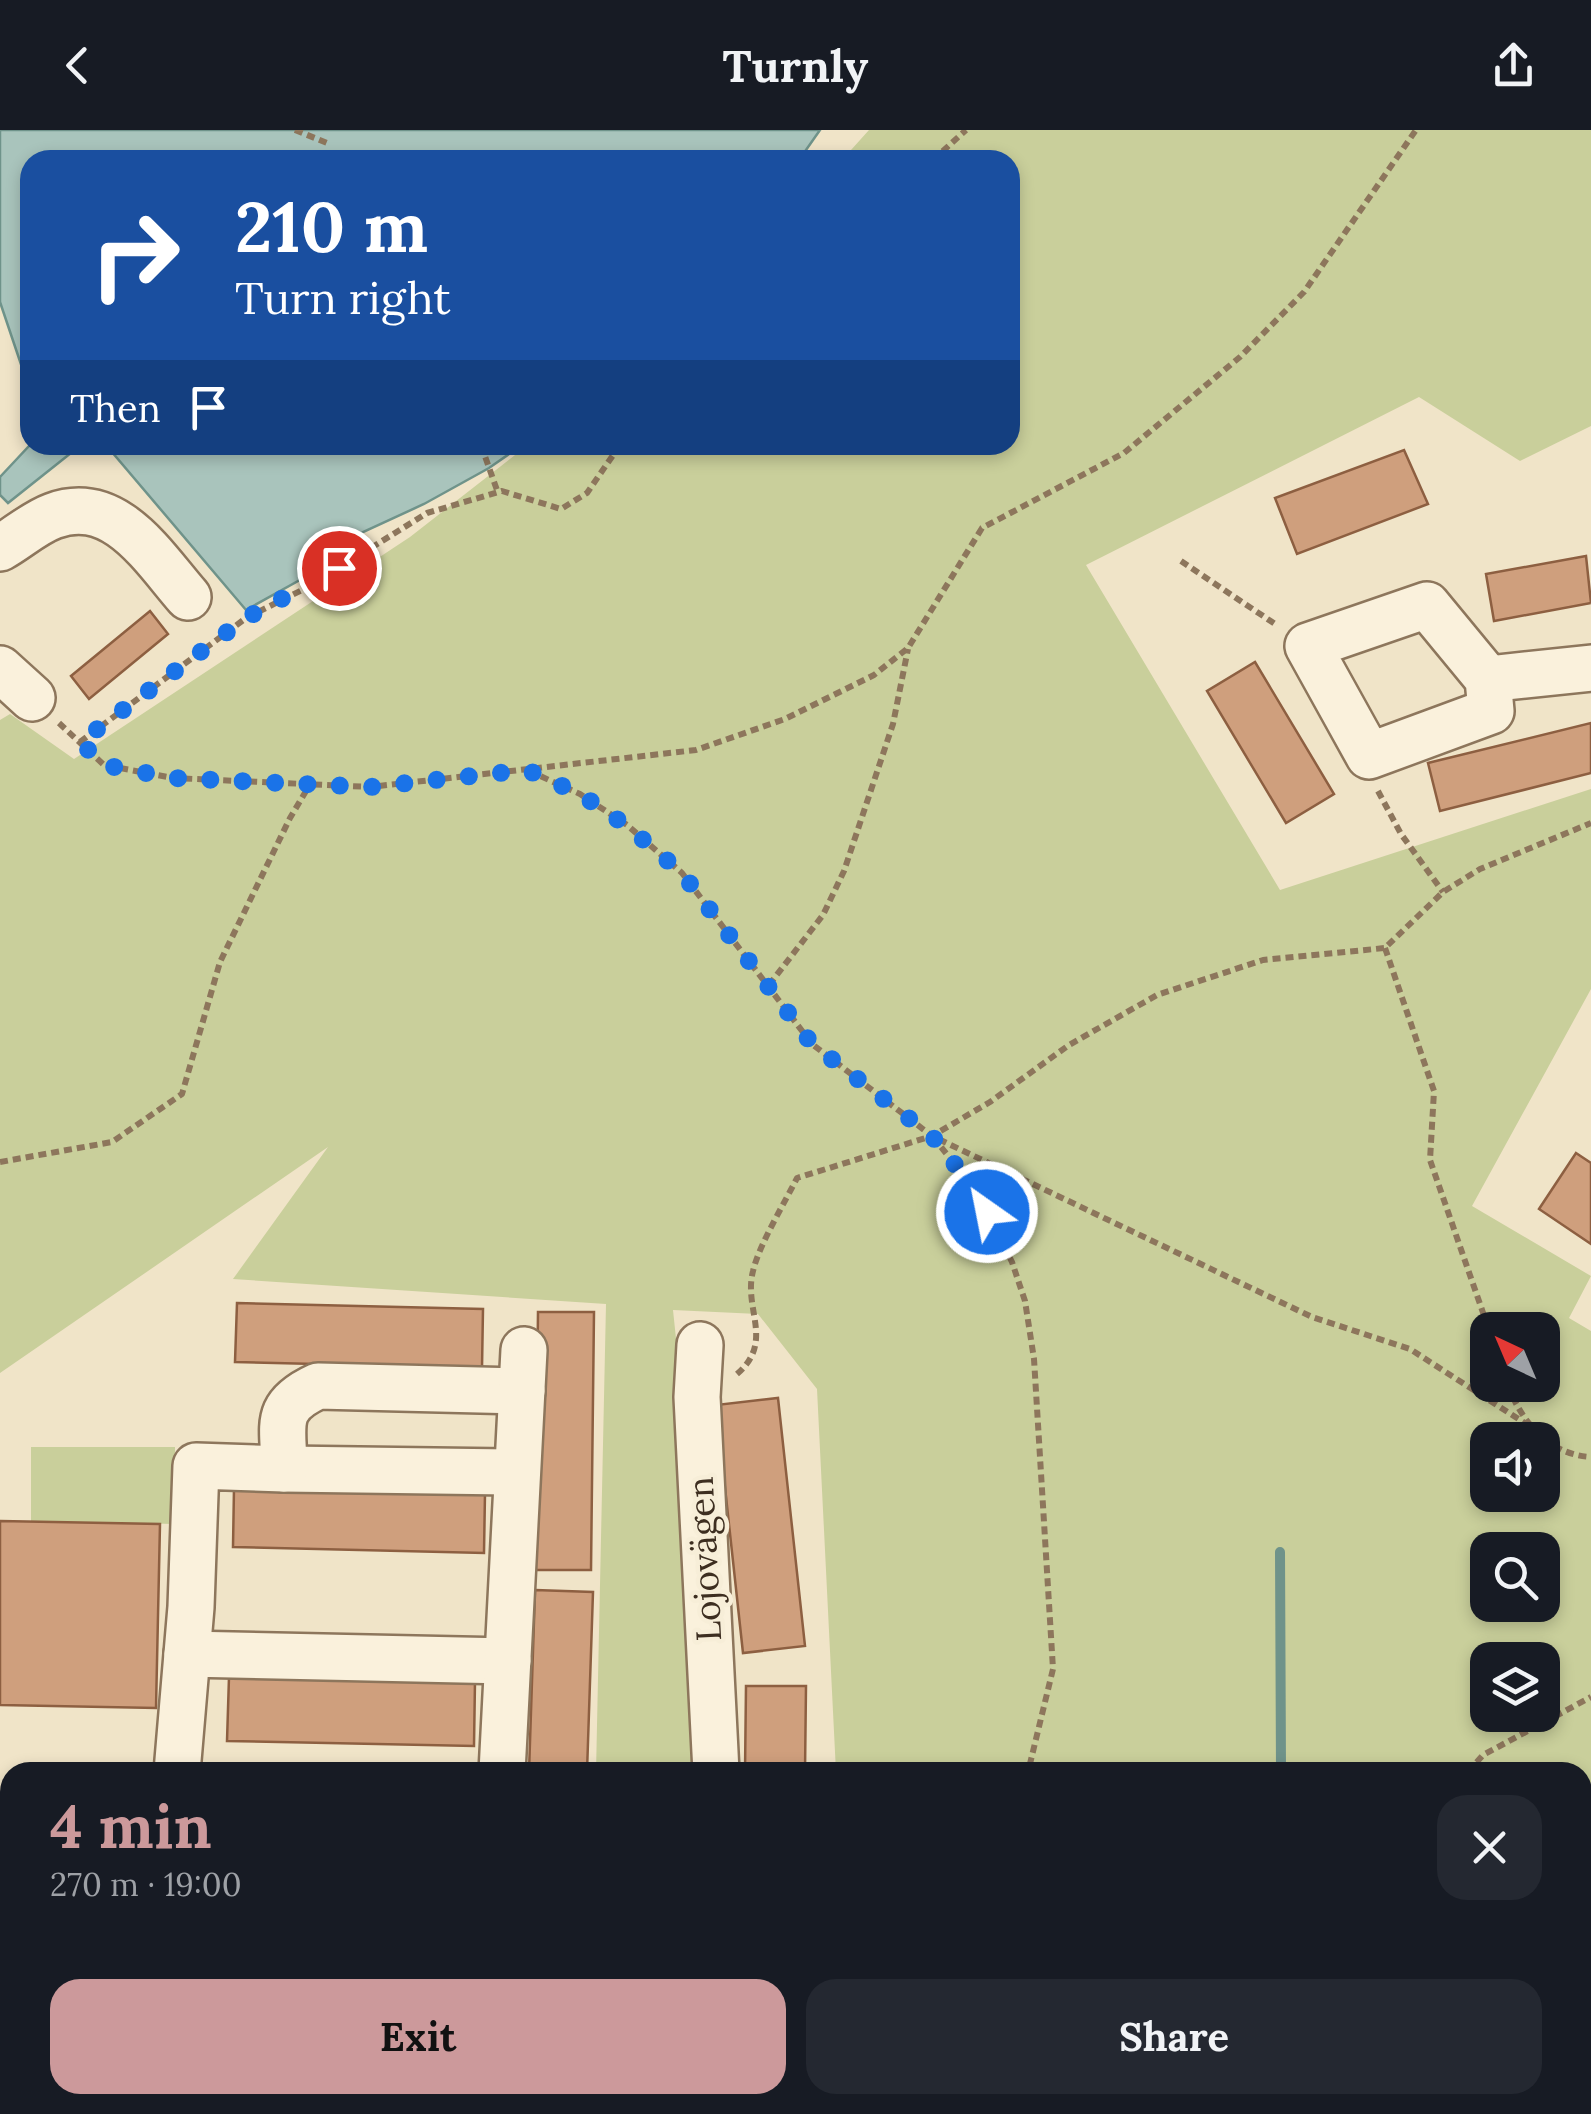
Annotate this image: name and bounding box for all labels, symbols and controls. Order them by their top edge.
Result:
text: Turnly [723,37,868,94]
icon: back [50,38,105,93]
icon: share [1486,38,1541,93]
text: 210 m [235,182,428,271]
icon: right [70,190,200,320]
text: Turn right [235,269,451,326]
icon: arrive [181,380,236,435]
text: Then [70,384,161,432]
pin [297,526,382,611]
icon: arrive [312,541,367,596]
position arrow [935,1160,1039,1264]
north arrow [1470,1312,1560,1402]
map controls [1470,1312,1560,1732]
button: sound [1470,1422,1560,1512]
street label: Lojovägen [678,1476,731,1643]
button: search [1470,1532,1560,1622]
button: layers [1470,1642,1560,1732]
text: 4 min [50,1788,212,1864]
button: close [1437,1795,1542,1900]
text: 270 m · 19:00 [50,1864,242,1905]
button: Exit [50,1979,786,2094]
button: Share [806,1979,1542,2094]

